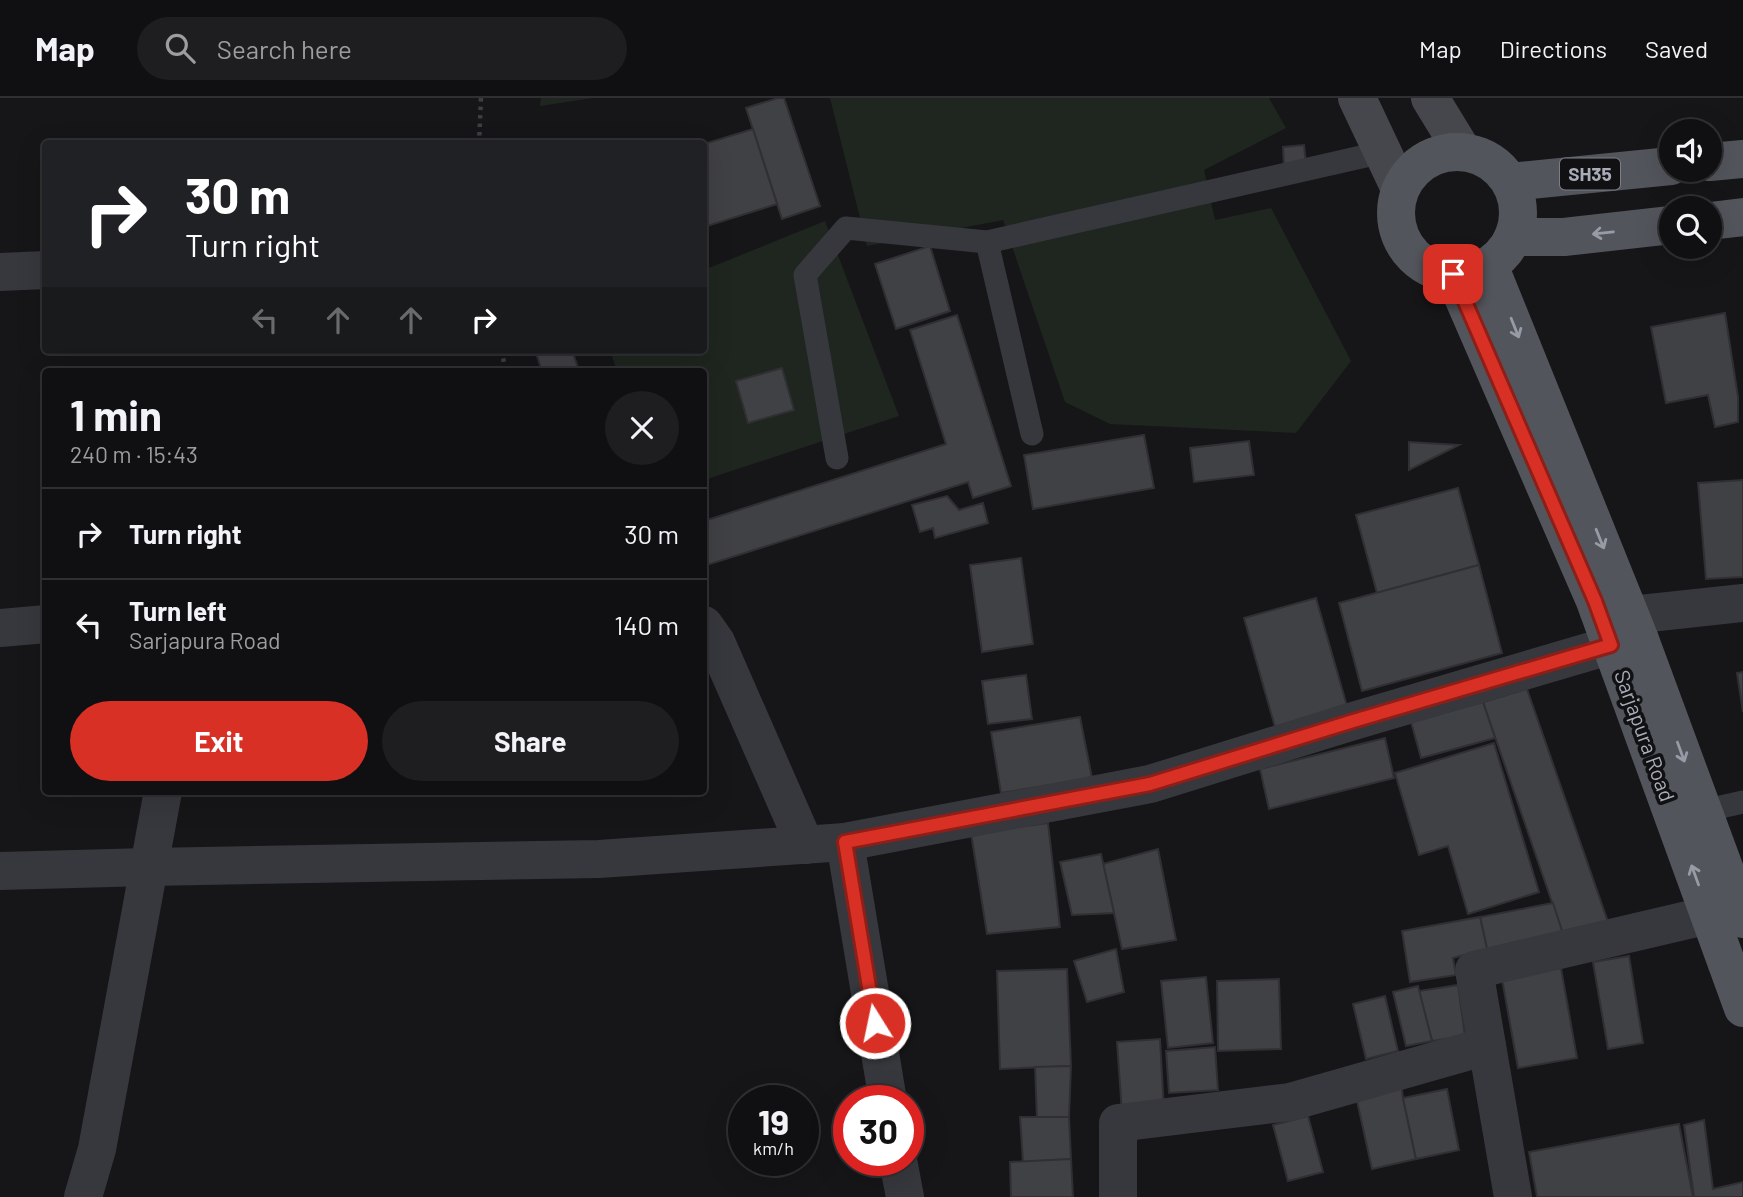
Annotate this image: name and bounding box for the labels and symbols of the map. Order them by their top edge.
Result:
road number: SH35 [1560,158,1620,190]
one-way arrow [1593,226,1615,239]
pin [1423,244,1483,304]
one-way arrow [1509,317,1522,339]
one-way arrow [1594,528,1607,550]
street label: Sarjapura Road [1610,666,1681,805]
one-way arrow [1676,740,1689,762]
one-way arrow [1688,865,1700,887]
position arrow [838,986,912,1060]
speed limit sign: 30 [833,1085,924,1176]

